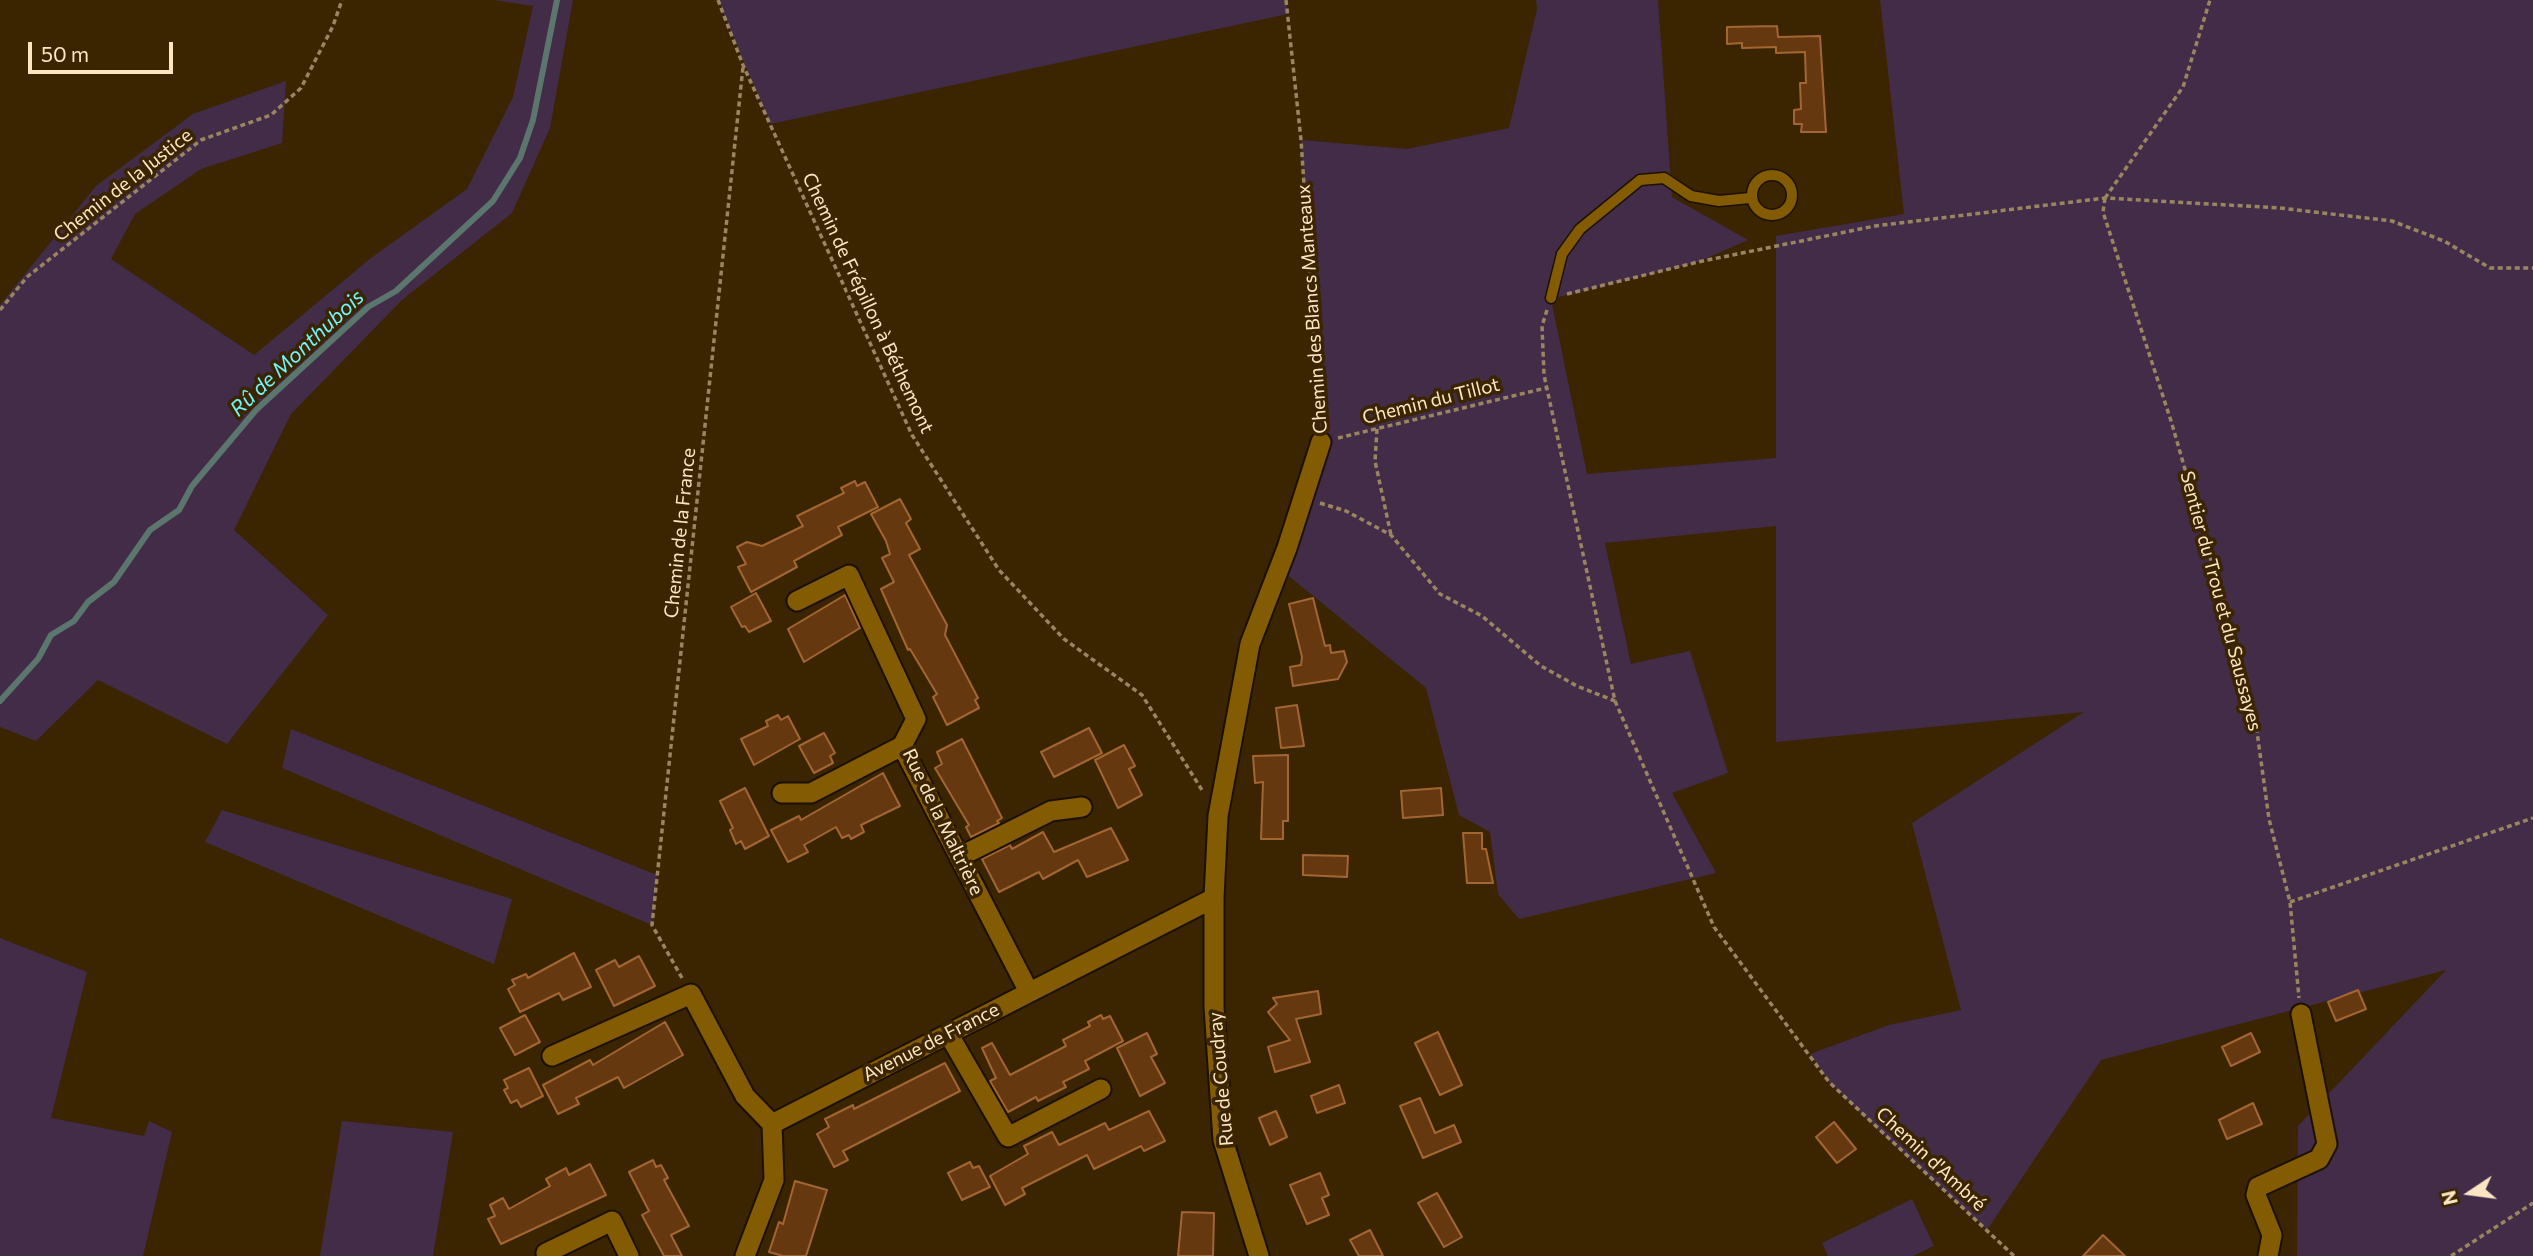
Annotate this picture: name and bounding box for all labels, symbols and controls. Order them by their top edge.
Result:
scale bar [32,28,177,72]
text: 50 m [41,41,89,66]
street label: Chemin de la Justice [49,124,197,246]
street label: Chemin de Frépillon à Béthemont [797,169,939,437]
street label: Chemin des Blancs Manteaux [1292,184,1332,434]
water label: Rû de Monthubois [225,285,369,421]
street label: Chemin du Tillot [1360,373,1502,429]
street label: Chemin de la France [660,447,700,619]
street label: Sentier du Trou et du Saussayes [2175,469,2267,733]
street label: Rue de la Maltrière [898,745,988,899]
street label: Avenue de France [859,998,1003,1086]
street label: Rue de Coudray [1204,1011,1238,1147]
street label: Chemin d'Ambré [1871,1102,1991,1216]
north arrow [2435,1158,2505,1228]
text: N [2436,1188,2462,1207]

